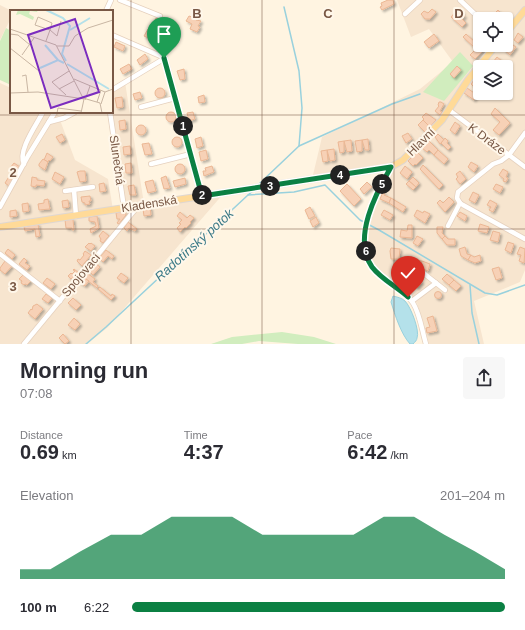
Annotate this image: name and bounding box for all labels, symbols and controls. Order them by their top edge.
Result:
text: B [192,6,202,21]
text: C [323,6,333,21]
text: D [454,6,464,21]
inset map [10,10,113,113]
map controls [473,12,513,100]
button: locate [473,12,513,52]
pin [147,17,181,58]
icon: arrive [153,23,175,45]
button: layers [473,60,513,100]
pin: 1 [173,116,193,136]
text: 1 [180,120,186,132]
street label: K Dráze [465,120,509,158]
street label: Hlavní [404,125,438,159]
street label: Slunečná [107,134,127,186]
text: 2 [9,165,17,180]
pin: 4 [330,165,350,185]
text: 4 [337,169,343,181]
pin: 5 [372,174,392,194]
pin: 3 [260,176,280,196]
text: 5 [379,178,385,190]
text: 3 [267,180,273,192]
pin: 2 [192,185,212,205]
text: 2 [199,189,205,201]
street label: Kladenská [120,193,178,215]
water label: Radotínský potok [152,205,237,284]
pin: 6 [356,241,376,261]
text: 6 [363,245,369,257]
street label: Spojovací [59,250,104,300]
pin [391,256,425,297]
icon: check [397,262,419,284]
text: 3 [9,279,17,294]
button: share [463,357,505,399]
text: Morning run [20,358,148,383]
text: 07:08 [20,386,53,401]
text: Distance [20,429,63,441]
text: Time [184,429,208,441]
text: Pace [347,429,372,441]
text: 0.69 [20,441,59,463]
text: 4:37 [184,441,224,463]
text: 6:42 [347,441,387,463]
text: km [59,449,77,461]
text: /km [387,449,408,461]
text: Elevation [20,488,73,503]
text: 201–204 m [440,488,505,503]
text: 100 m [20,600,57,615]
text: 6:22 [84,600,109,615]

